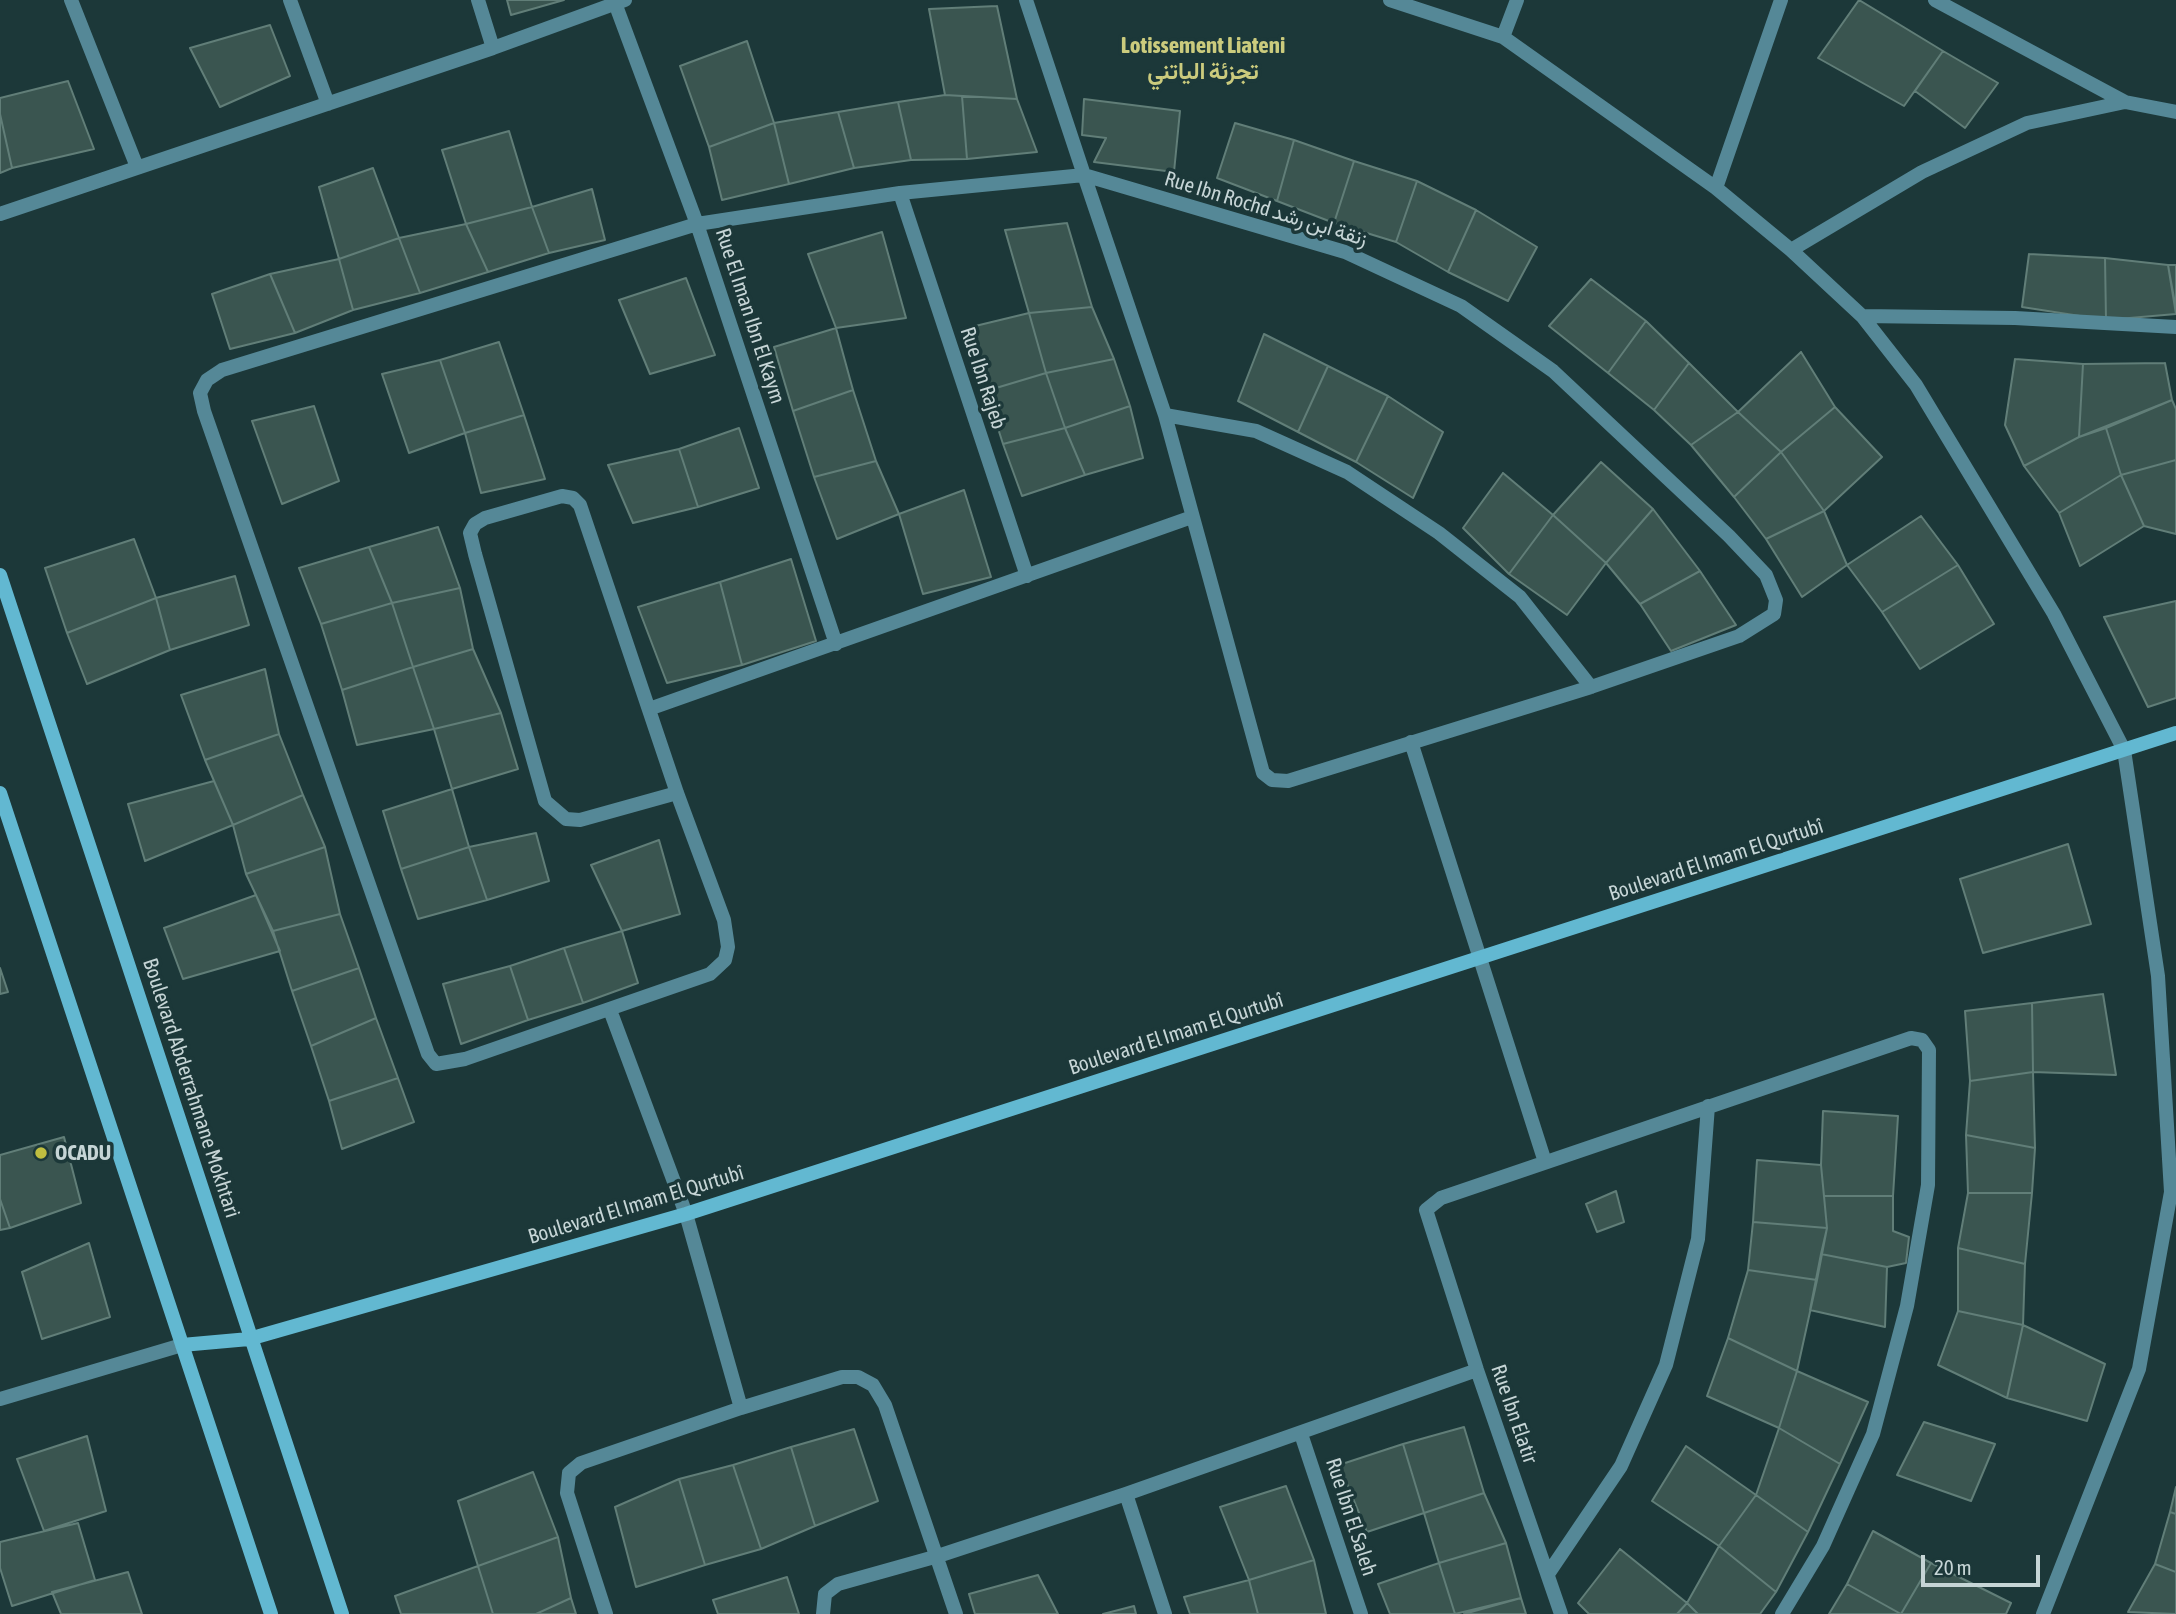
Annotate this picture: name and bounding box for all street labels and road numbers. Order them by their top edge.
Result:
street label: Rue Ibn Rochd زنقة ابن رشد [1161,166,1371,252]
street label: Rue El Iman Ibn El Kaym [710,225,790,407]
street label: Rue Ibn Rajeb [955,324,1011,432]
street label: Boulevard El Imam El Qurtubî [1605,813,1827,907]
street label: Boulevard Abderrahmane Mokhtari [137,955,245,1221]
street label: Boulevard El Imam El Qurtubî [1065,987,1287,1081]
street label: Boulevard El Imam El Qurtubî [525,1160,747,1250]
street label: Rue Ibn Elatir [1485,1361,1543,1467]
street label: Rue Ibn El Saleh [1320,1455,1382,1579]

